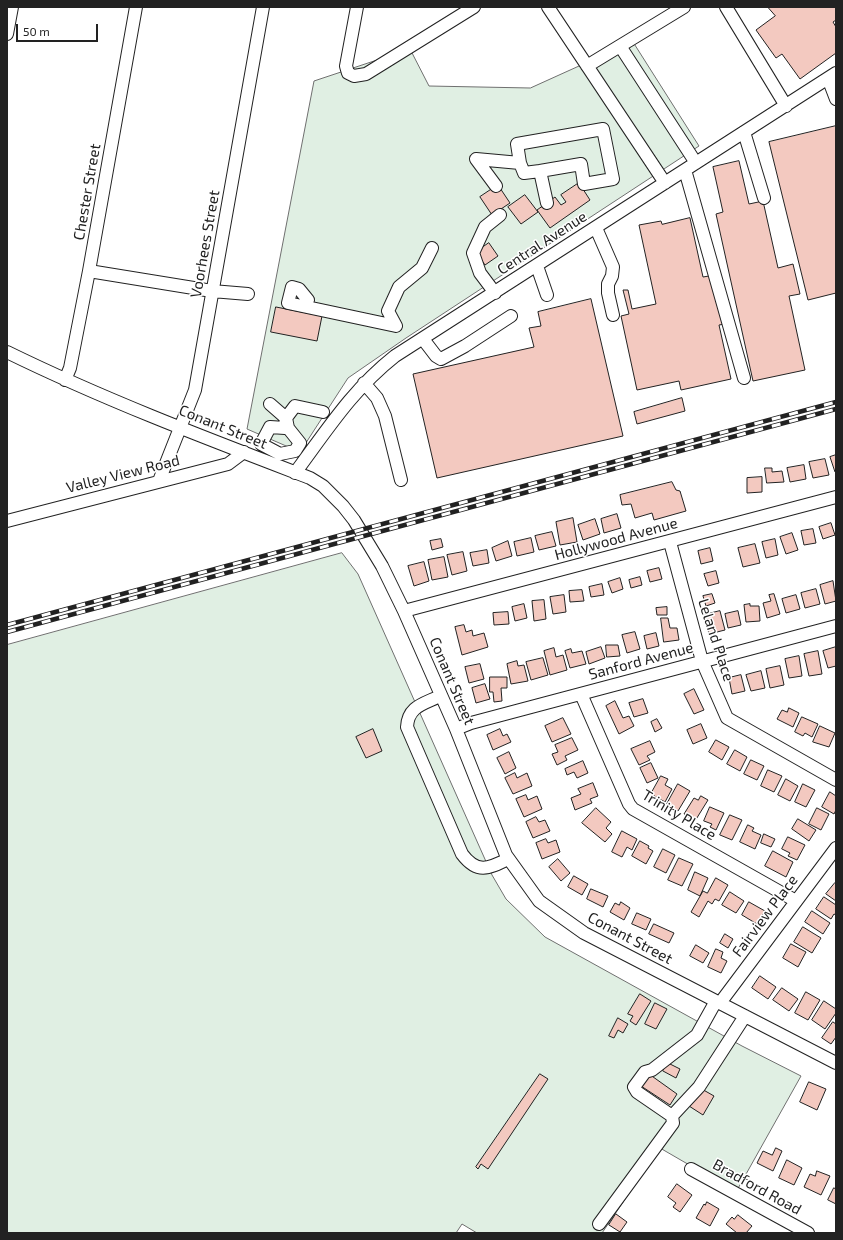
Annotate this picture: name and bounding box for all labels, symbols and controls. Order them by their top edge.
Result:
scale bar [18,16,100,42]
text: 50 m [23,24,50,38]
street label: Chester Street [70,142,104,242]
street label: Voorhees Street [187,189,223,299]
street label: Central Avenue [494,207,590,279]
street label: Conant Street [176,401,270,453]
street label: Valley View Road [64,451,182,497]
street label: Hollywood Avenue [553,514,679,564]
street label: Leland Place [694,596,738,684]
street label: Conant Street [425,634,479,728]
street label: Sanford Avenue [587,638,695,684]
street label: Trinity Place [639,786,719,844]
street label: Fairview Place [728,871,802,961]
street label: Conant Street [585,908,675,968]
street label: Bradford Road [710,1155,804,1219]

